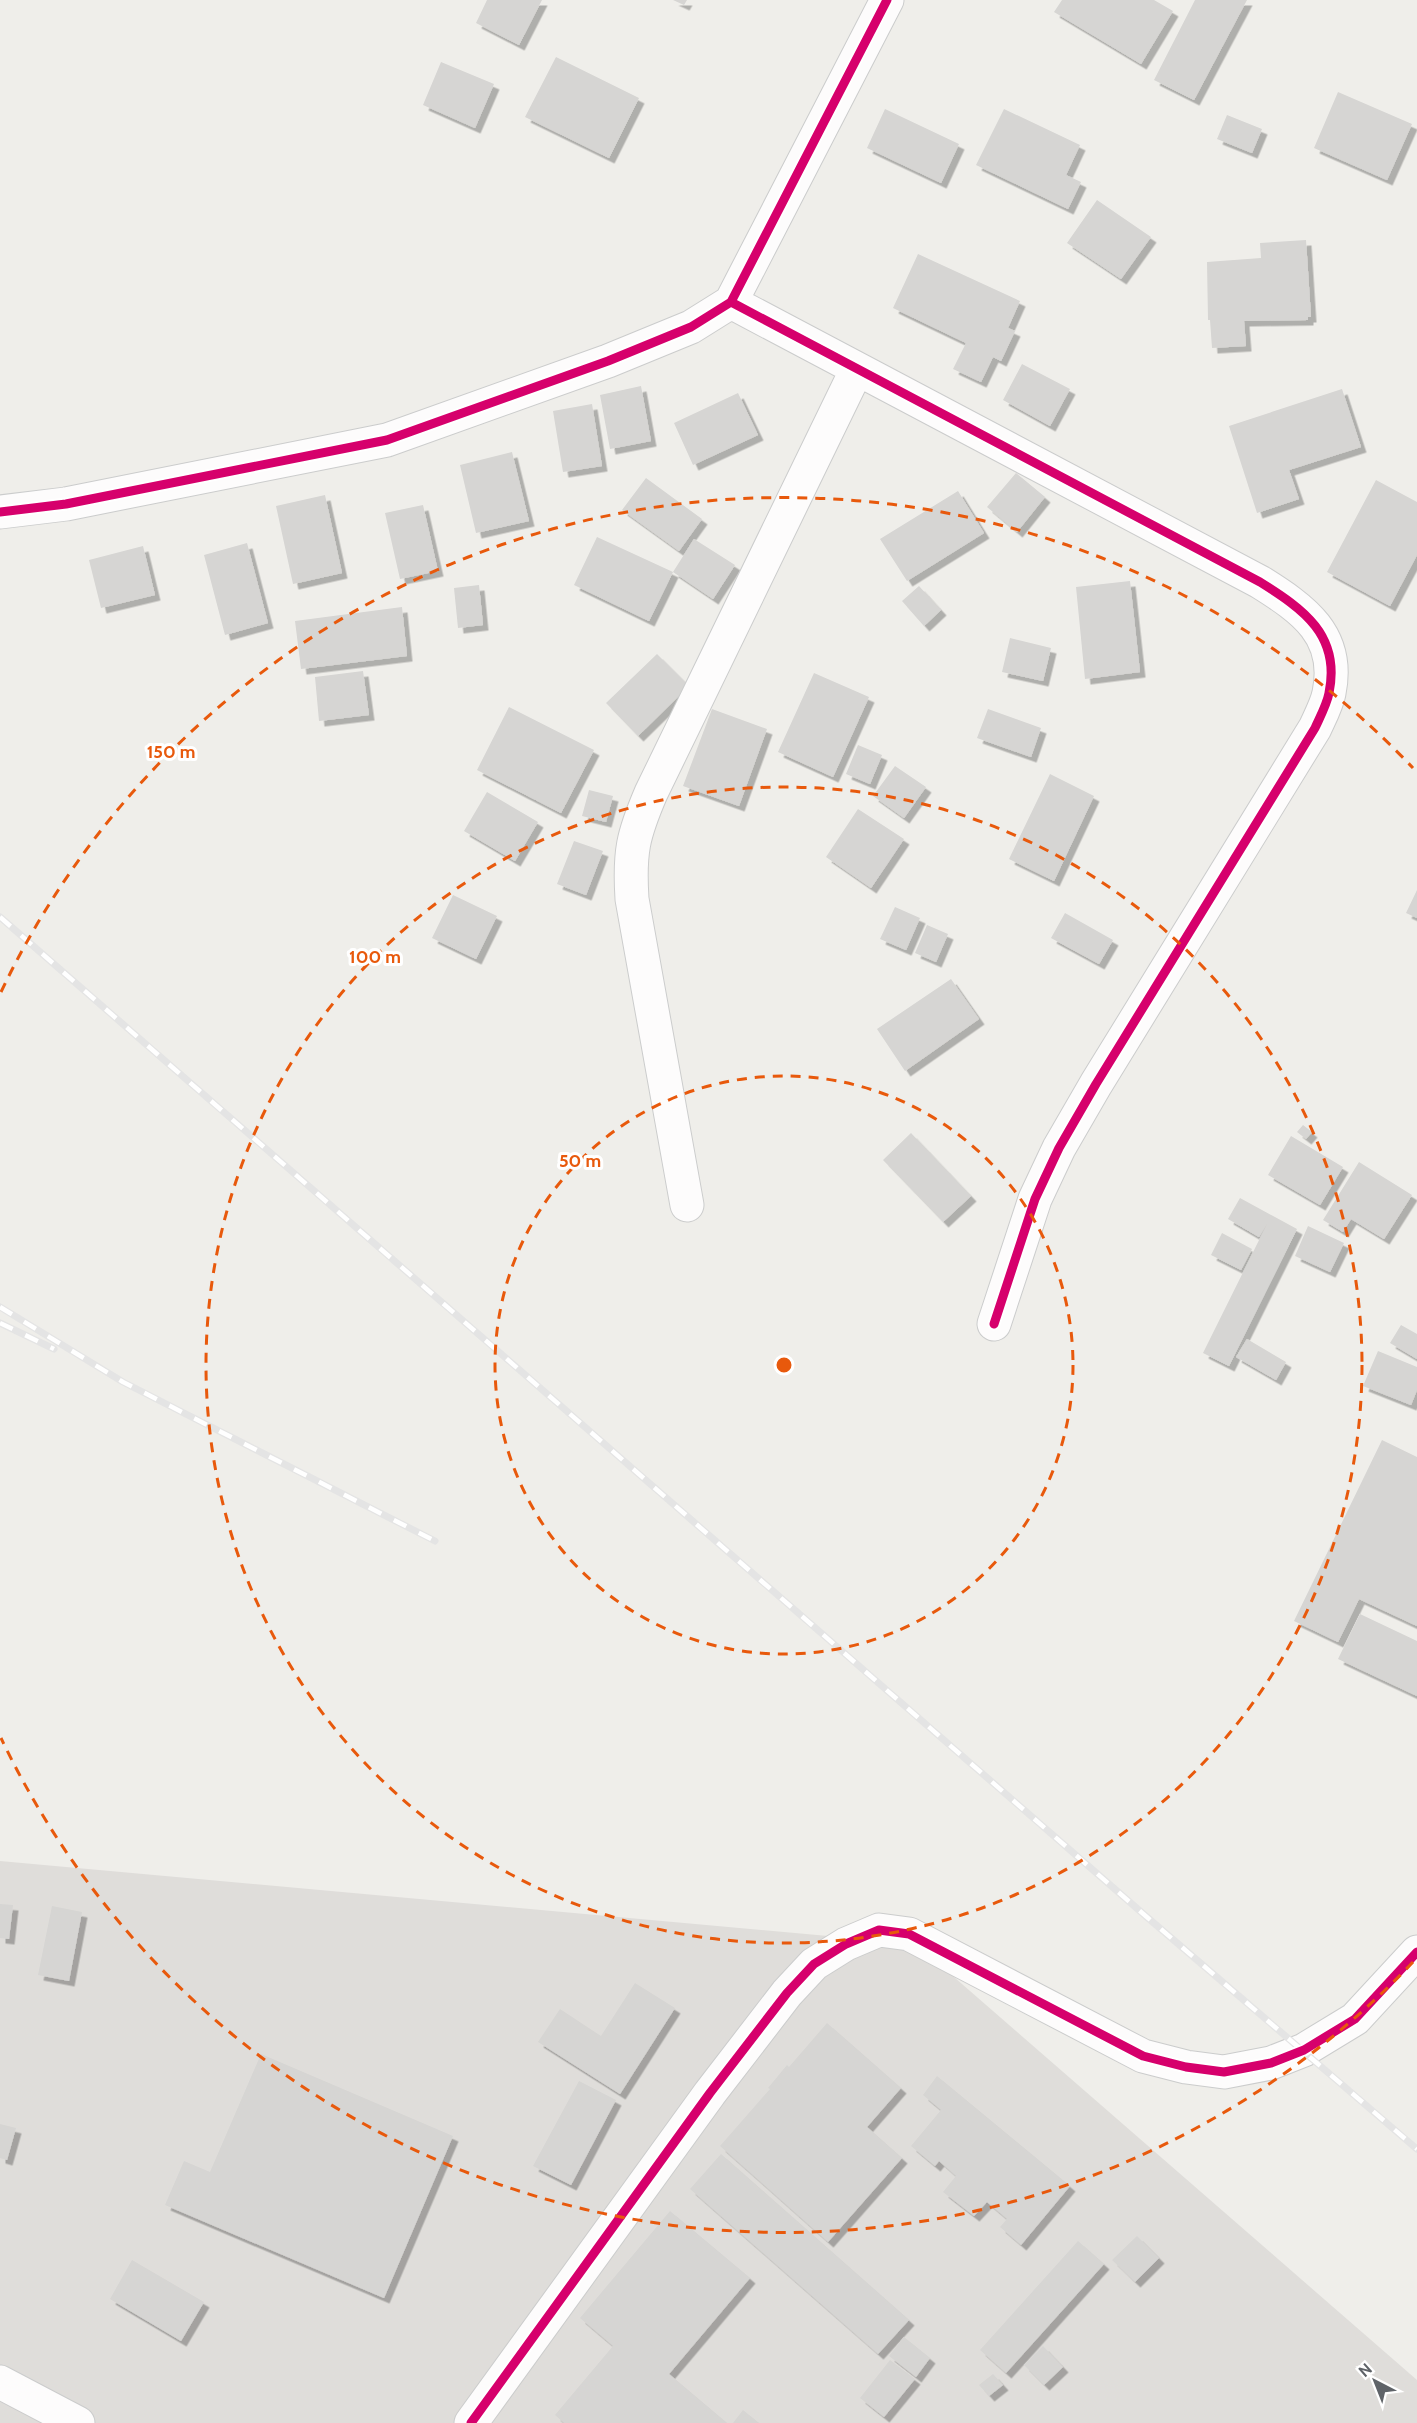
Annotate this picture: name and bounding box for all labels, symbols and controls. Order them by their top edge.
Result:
text: 150 m [147,741,195,763]
text: 100 m [349,946,401,968]
text: 50 m [559,1150,601,1172]
centre of rings [774,1355,794,1375]
north arrow [1345,2351,1405,2411]
text: N [1355,2359,1376,2381]

